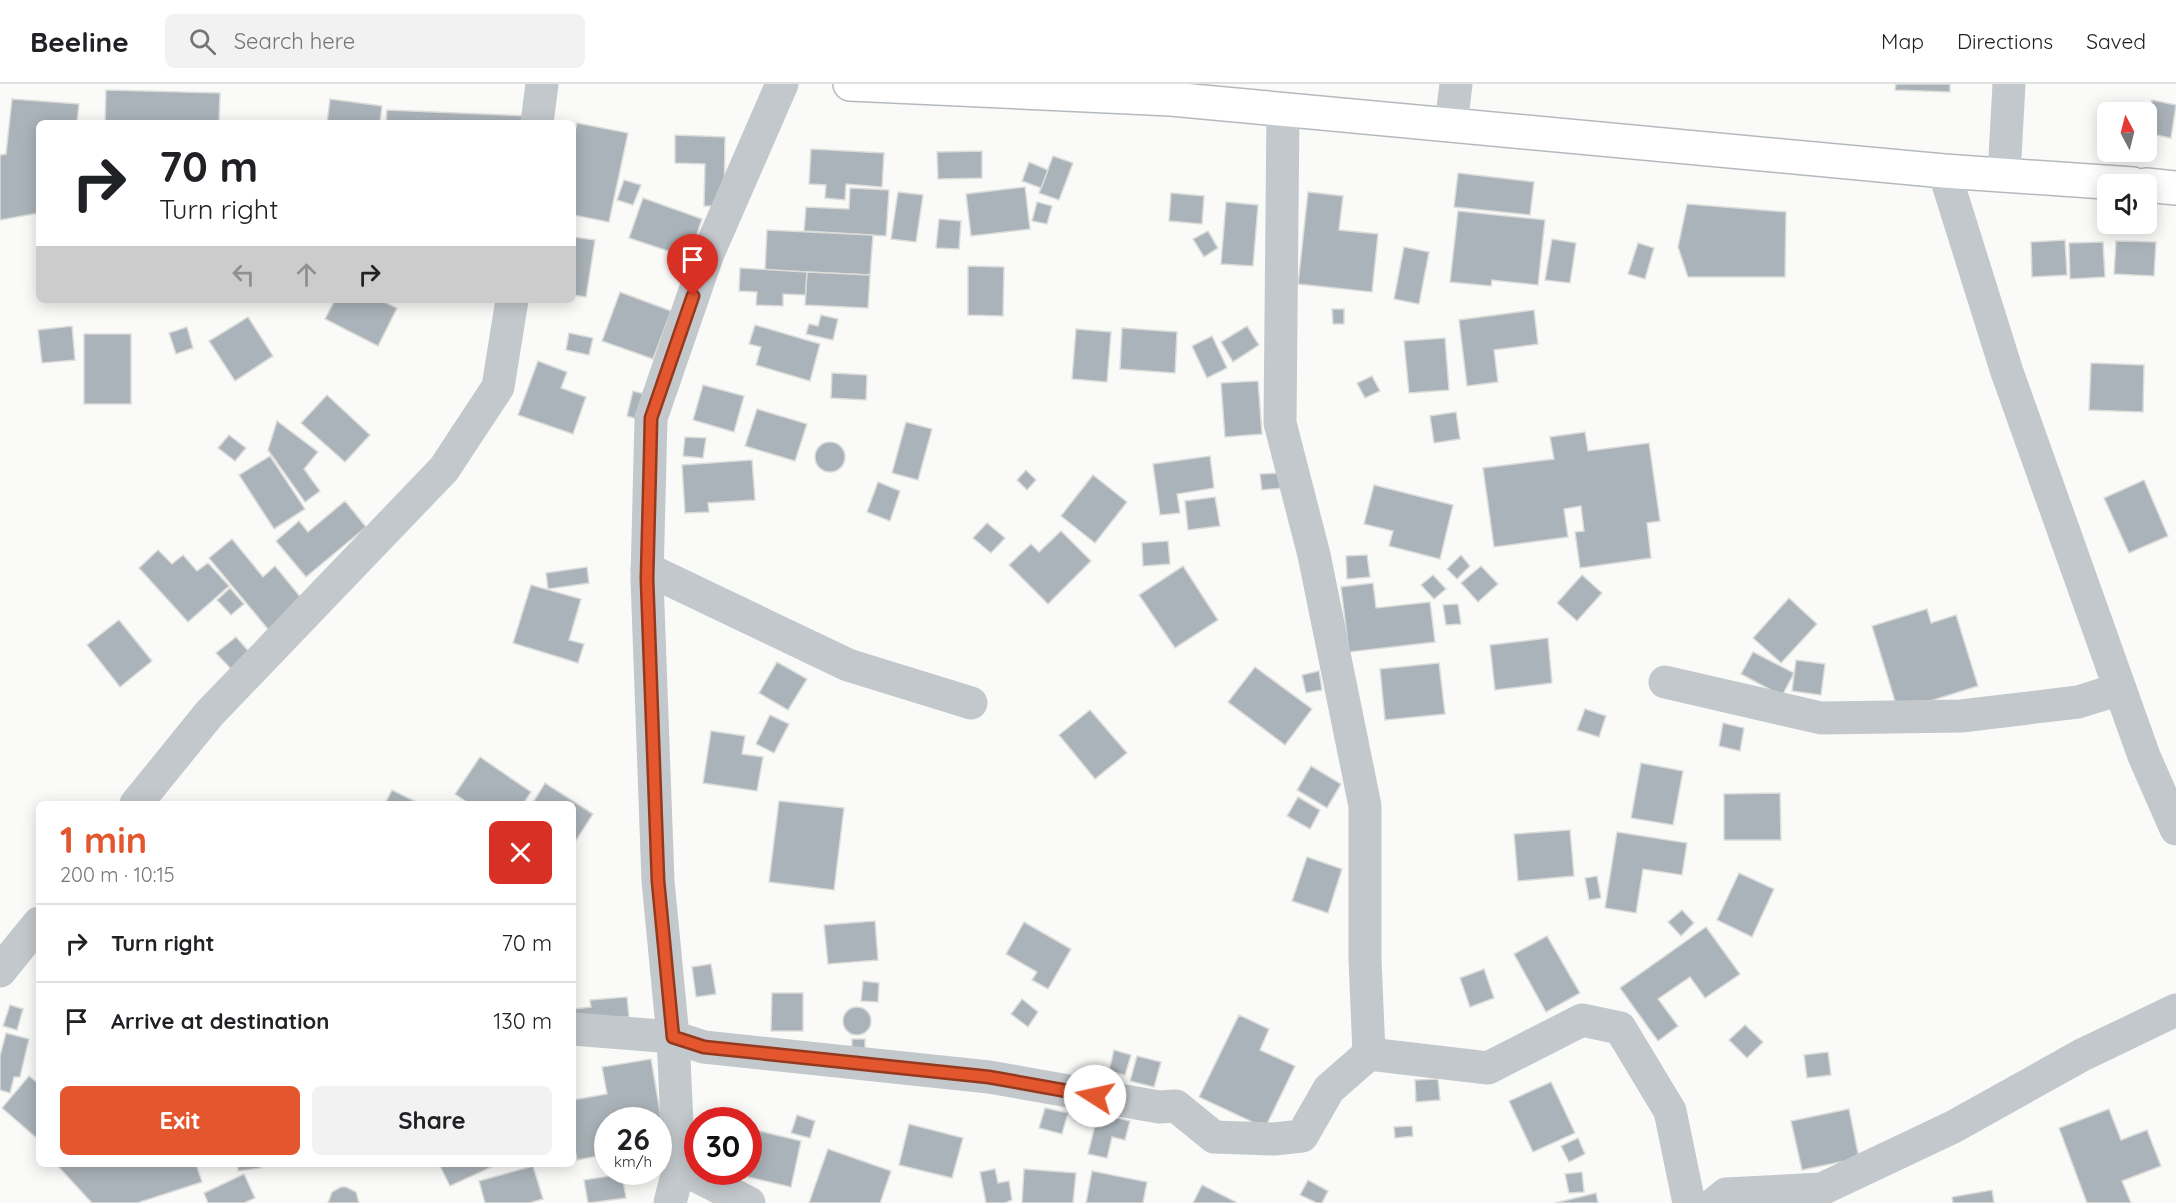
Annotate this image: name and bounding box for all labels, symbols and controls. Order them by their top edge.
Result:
search box [165,14,585,68]
text: Beeline [30,24,129,59]
icon: search [186,25,219,58]
text: Search here [234,27,355,55]
text: Map [1881,28,1924,54]
text: Directions [1957,28,2053,54]
text: Saved [2086,28,2146,54]
north arrow [2097,102,2157,162]
map controls [2097,102,2157,234]
text: 70 m [159,140,258,193]
icon: right [60,144,138,222]
button: sound [2097,174,2157,234]
text: Turn right [159,192,278,226]
pin [667,234,718,296]
icon: arrive [676,243,709,276]
icon: left [227,258,260,291]
icon: ahead [290,258,323,291]
icon: right [353,258,386,291]
text: 1 min [60,817,147,862]
button: close [489,821,552,884]
text: 200 m · 10:15 [60,862,175,887]
icon: right [60,927,93,960]
text: Turn right [111,929,215,957]
text: 70 m [502,929,552,957]
icon: arrive [60,1005,93,1038]
text: Arrive at destination [111,1007,329,1035]
text: 130 m [493,1007,552,1035]
position arrow [1063,1064,1127,1128]
button: Exit [60,1086,300,1155]
button: Share [312,1086,552,1155]
speed limit sign: 30 [684,1107,762,1185]
text: 26 [616,1120,650,1158]
text: km/h [614,1152,652,1171]

